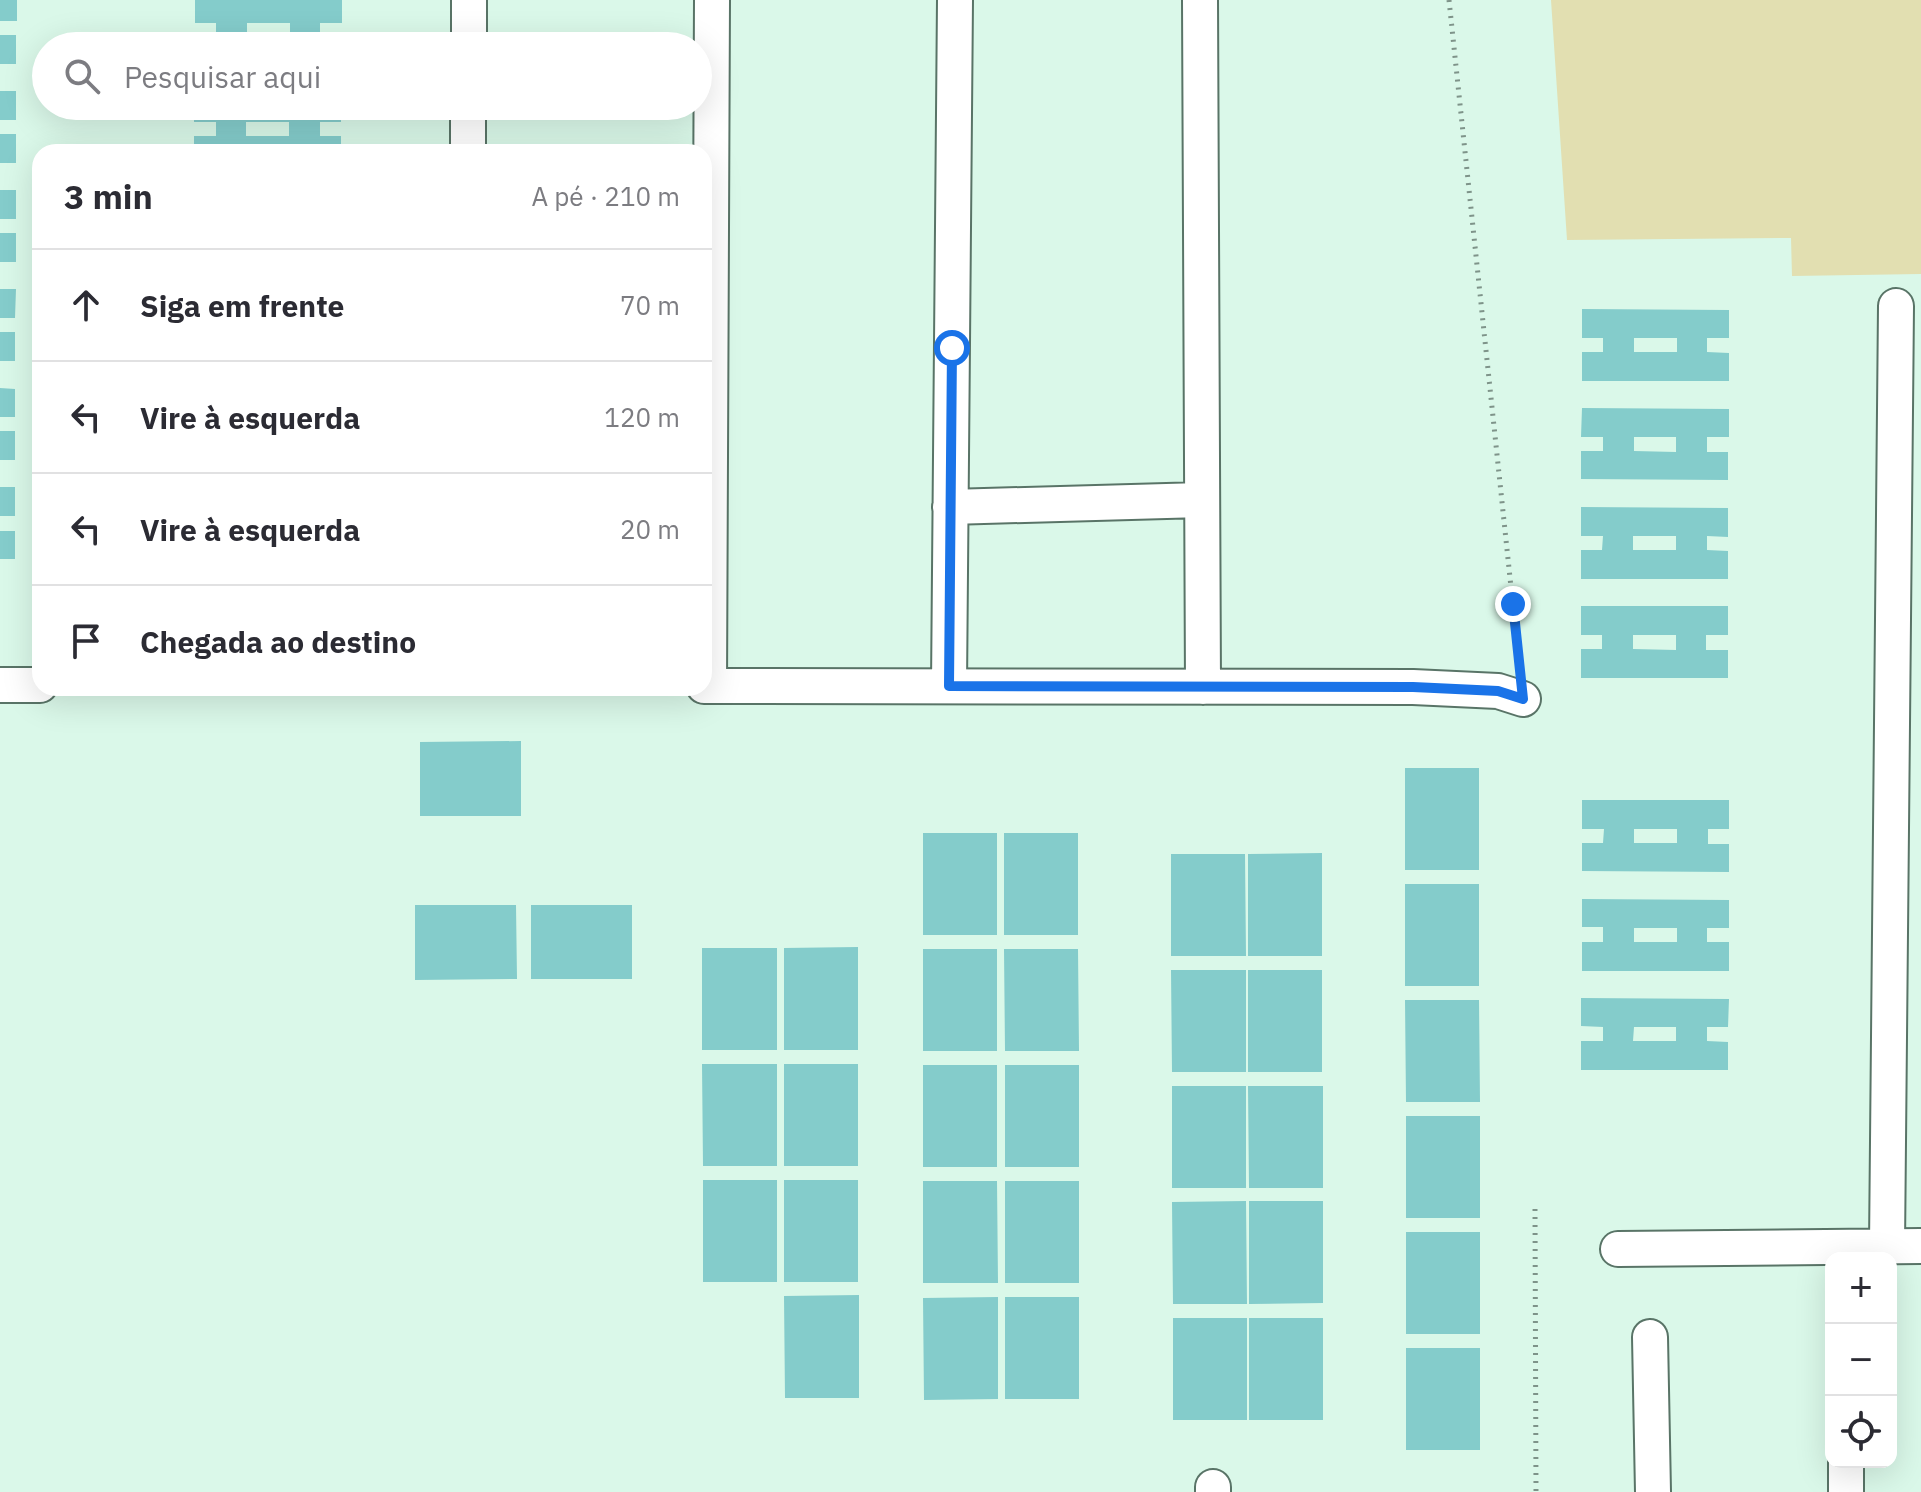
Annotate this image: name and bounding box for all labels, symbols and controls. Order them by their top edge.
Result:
search box [32,32,712,120]
icon: search [60,54,104,98]
text: Pesquisar aqui [124,57,321,96]
text: 3 min [64,174,153,218]
text: A pé · 210 m [531,179,680,213]
icon: ahead [64,283,108,327]
text: Siga em frente [140,286,344,325]
text: 70 m [620,288,680,322]
route start [934,330,970,366]
icon: left [64,395,108,439]
text: Vire à esquerda [140,398,360,437]
text: 120 m [604,400,680,434]
icon: left [64,507,108,551]
text: Vire à esquerda [140,510,360,549]
text: 20 m [620,512,680,546]
route end [1495,586,1531,622]
icon: arrive [64,619,108,663]
text: Chegada ao destino [140,622,416,661]
map controls [1825,1252,1897,1468]
button: + [1825,1252,1897,1324]
button: − [1825,1324,1897,1396]
button: locate [1825,1396,1897,1468]

